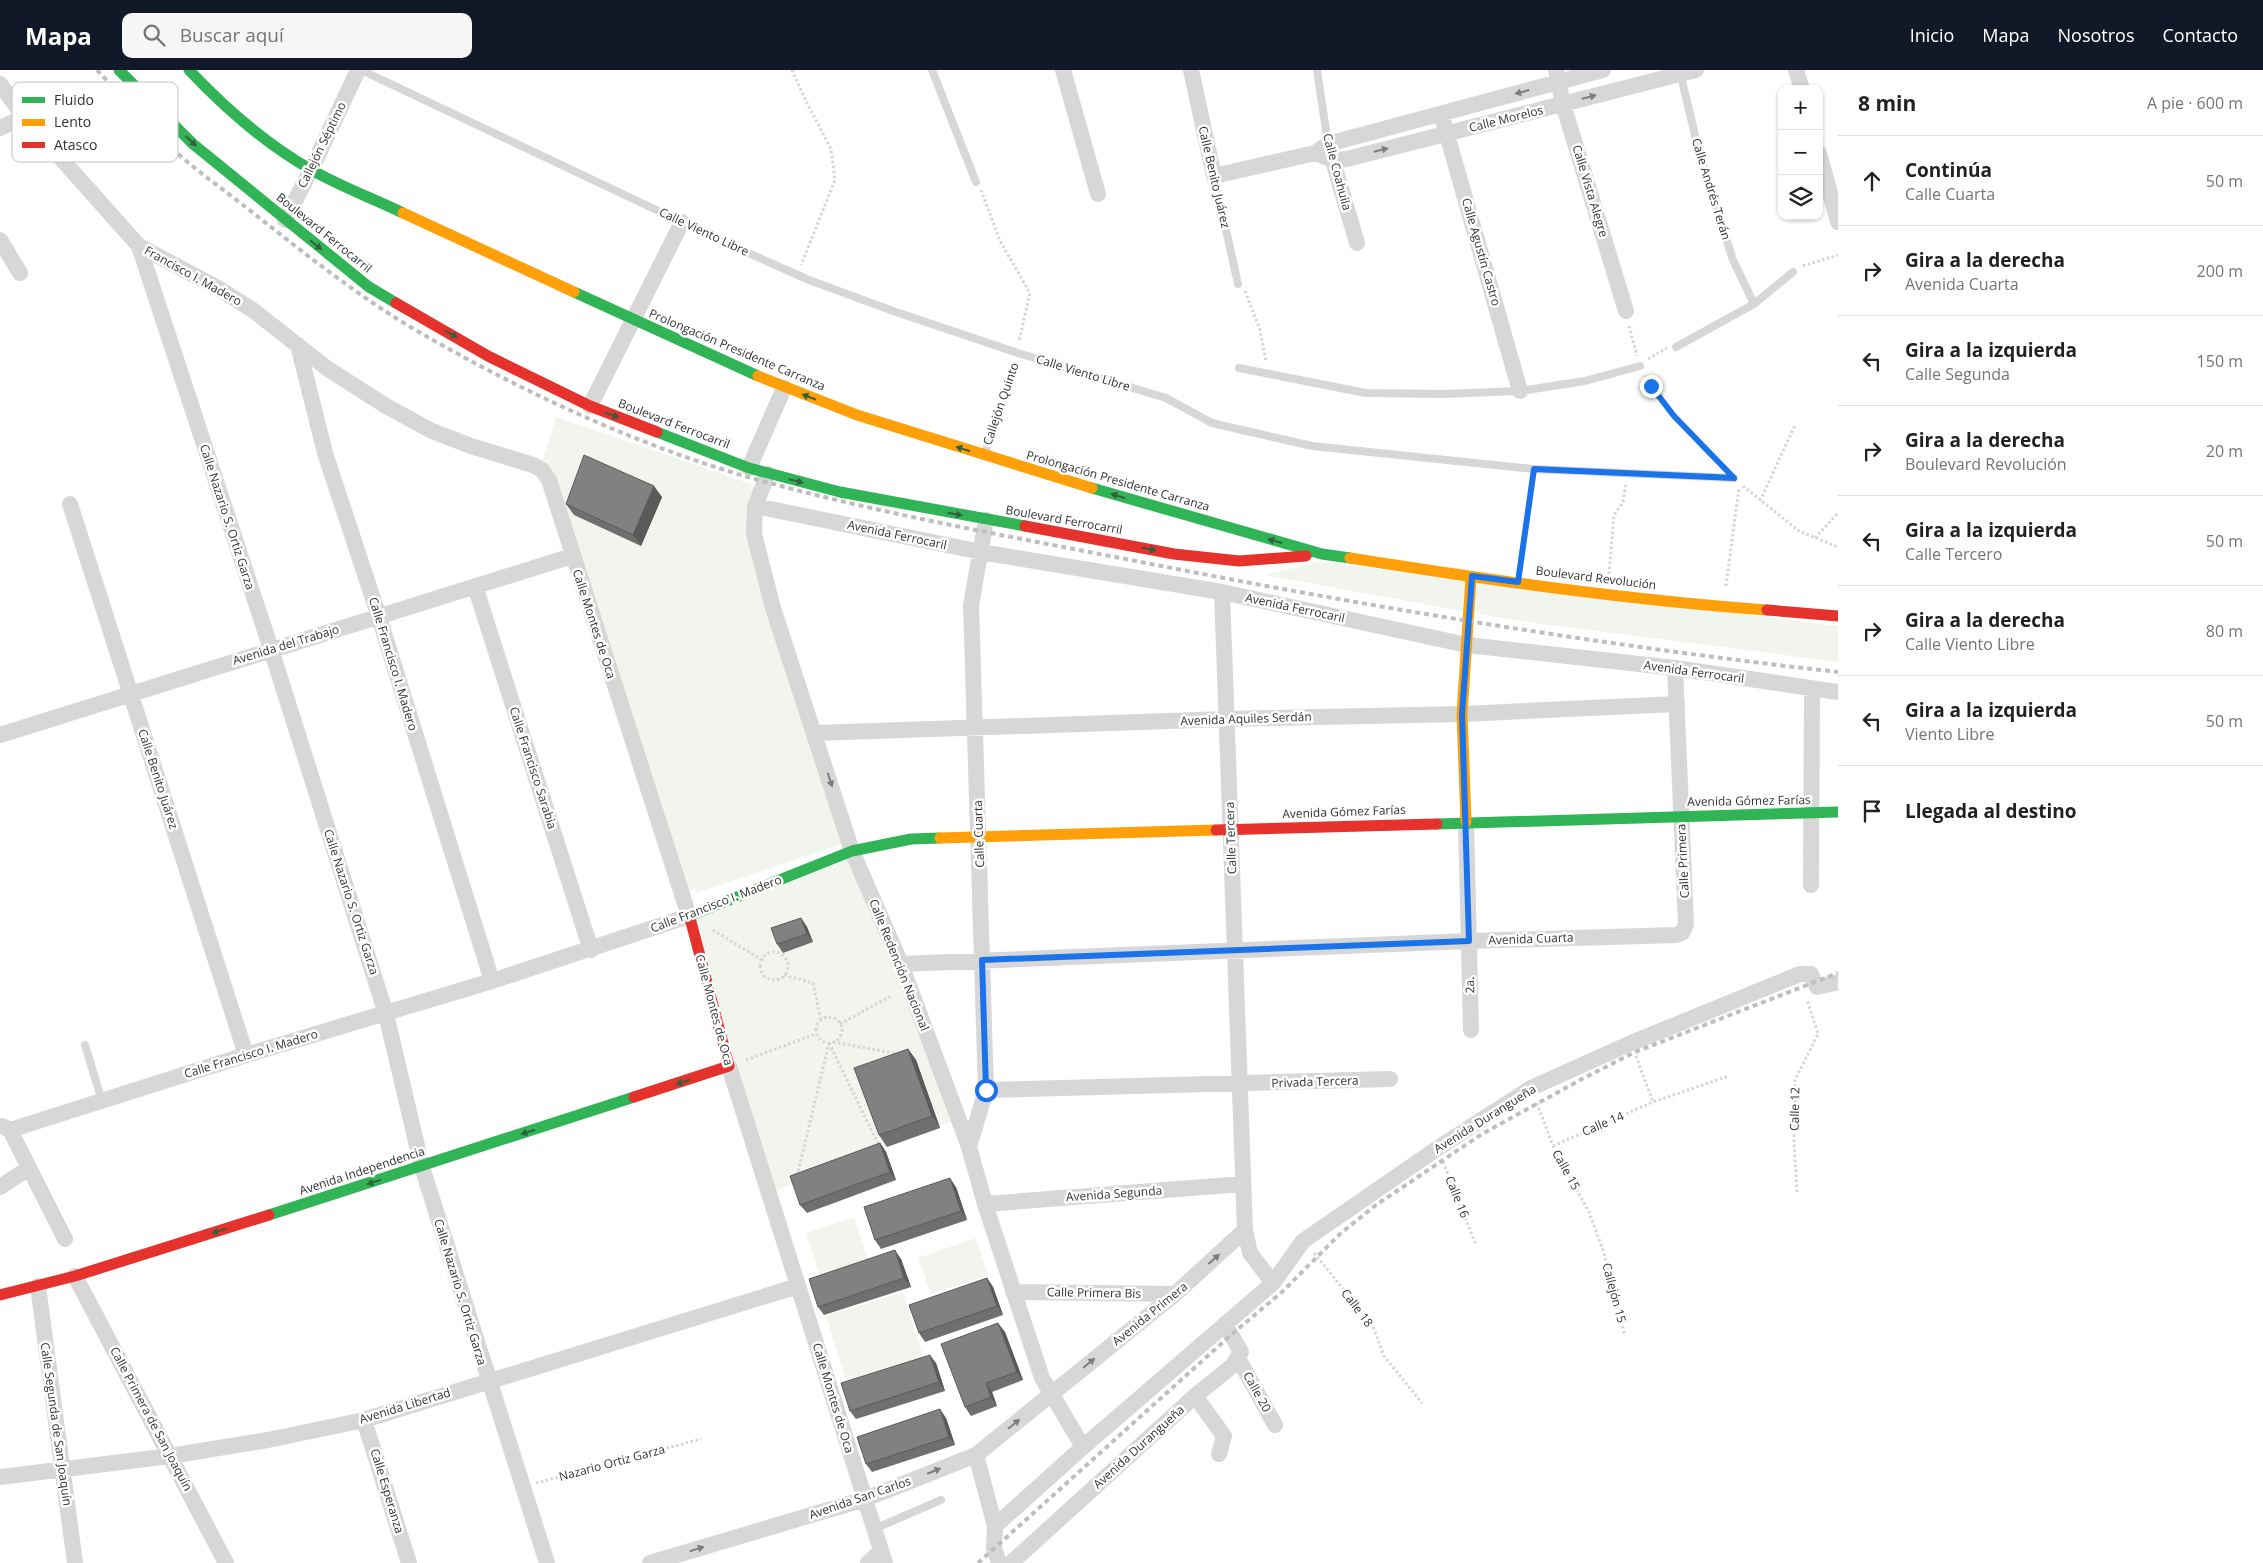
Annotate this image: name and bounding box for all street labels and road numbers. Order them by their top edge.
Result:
street label: Callejón Séptimo [293,99,350,191]
street label: Calle Morelos [1467,101,1545,136]
street label: Calle Benito Juárez [1194,124,1235,230]
street label: Calle Coahuila [1319,132,1356,212]
street label: Calle Andrés Terán [1688,136,1735,242]
street label: Calle Vista Alegre [1568,143,1613,239]
street label: Boulevard Ferrocarril [273,189,376,276]
street label: Calle Agustín Castro [1458,196,1505,308]
street label: Calle Viento Libre [657,203,752,260]
street label: Francisco I. Madero [141,242,245,309]
street label: Prolongación Presidente Carranza [646,305,828,395]
street label: Calle Viento Libre [1034,350,1132,395]
street label: Callejón Quinto [978,360,1023,447]
street label: Boulevard Ferrocarril [616,394,732,453]
street label: Calle Nazario S. Ortiz Garza [196,442,259,592]
street label: Prolongación Presidente Carranza [1024,446,1212,515]
street label: Boulevard Ferrocarril [1004,501,1124,538]
street label: Avenida Ferrocaril [846,516,948,553]
street label: Boulevard Revolución [1535,562,1657,593]
street label: Calle Montes de Oca [569,567,620,681]
street label: Avenida Ferrocaril [1244,589,1346,626]
street label: Calle Francisco I. Madero [365,595,422,733]
street label: Avenida del Trabajo [231,620,341,669]
street label: Avenida Ferrocaril [1643,656,1745,687]
street label: Calle Francisco Sarabia [506,704,561,831]
street label: Avenida Aquiles Serdán [1180,708,1312,729]
street label: Calle Benito Juárez [134,727,183,831]
street label: Avenida Gómez Farías [1687,791,1811,810]
street label: Calle Cuarta [969,800,988,868]
street label: Avenida Gómez Farías [1282,801,1406,822]
street label: Calle Tercera [1221,802,1240,875]
street label: Calle Primera [1672,823,1693,899]
street label: Calle Nazario S. Ortiz Garza [320,827,383,977]
street label: Calle Francisco I. Madero [648,871,784,936]
street label: Calle Redención Nacional [865,896,934,1033]
street label: Avenida Cuarta [1488,929,1574,948]
street label: Calle Montes de Oca [691,952,737,1067]
street label: 2a. [1461,977,1478,993]
street label: Calle Francisco I. Madero [182,1025,320,1082]
street label: Privada Tercera [1271,1071,1359,1092]
street label: Avenida Durangueña [1430,1080,1539,1157]
street label: Calle 12 [1786,1087,1803,1131]
street label: Calle 14 [1579,1107,1626,1140]
street label: Avenida Independencia [297,1142,427,1199]
street label: Calle 15 [1548,1146,1585,1193]
street label: Calle 16 [1441,1173,1474,1220]
street label: Avenida Segunda [1065,1182,1163,1205]
street label: Calle Nazario S. Ortiz Garza [430,1217,491,1367]
street label: Callejón 15 [1598,1261,1631,1325]
street label: Avenida Primera [1108,1278,1191,1349]
street label: Calle Primera Bis [1047,1283,1142,1302]
street label: Calle 18 [1337,1285,1377,1330]
street label: Calle Segunda de San Joaquín [37,1341,76,1507]
street label: Calle Montes de Oca [809,1341,858,1455]
street label: Calle Primera de San Joaquín [106,1344,197,1494]
street label: Calle 20 [1239,1368,1276,1415]
street label: Avenida Libertad [357,1384,452,1427]
street label: Avenida Durangueña [1089,1401,1188,1492]
street label: Nazario Ortiz Garza [557,1440,667,1485]
street label: Calle Esperanza [367,1446,408,1535]
street label: Avenida San Carlos [807,1472,913,1523]

